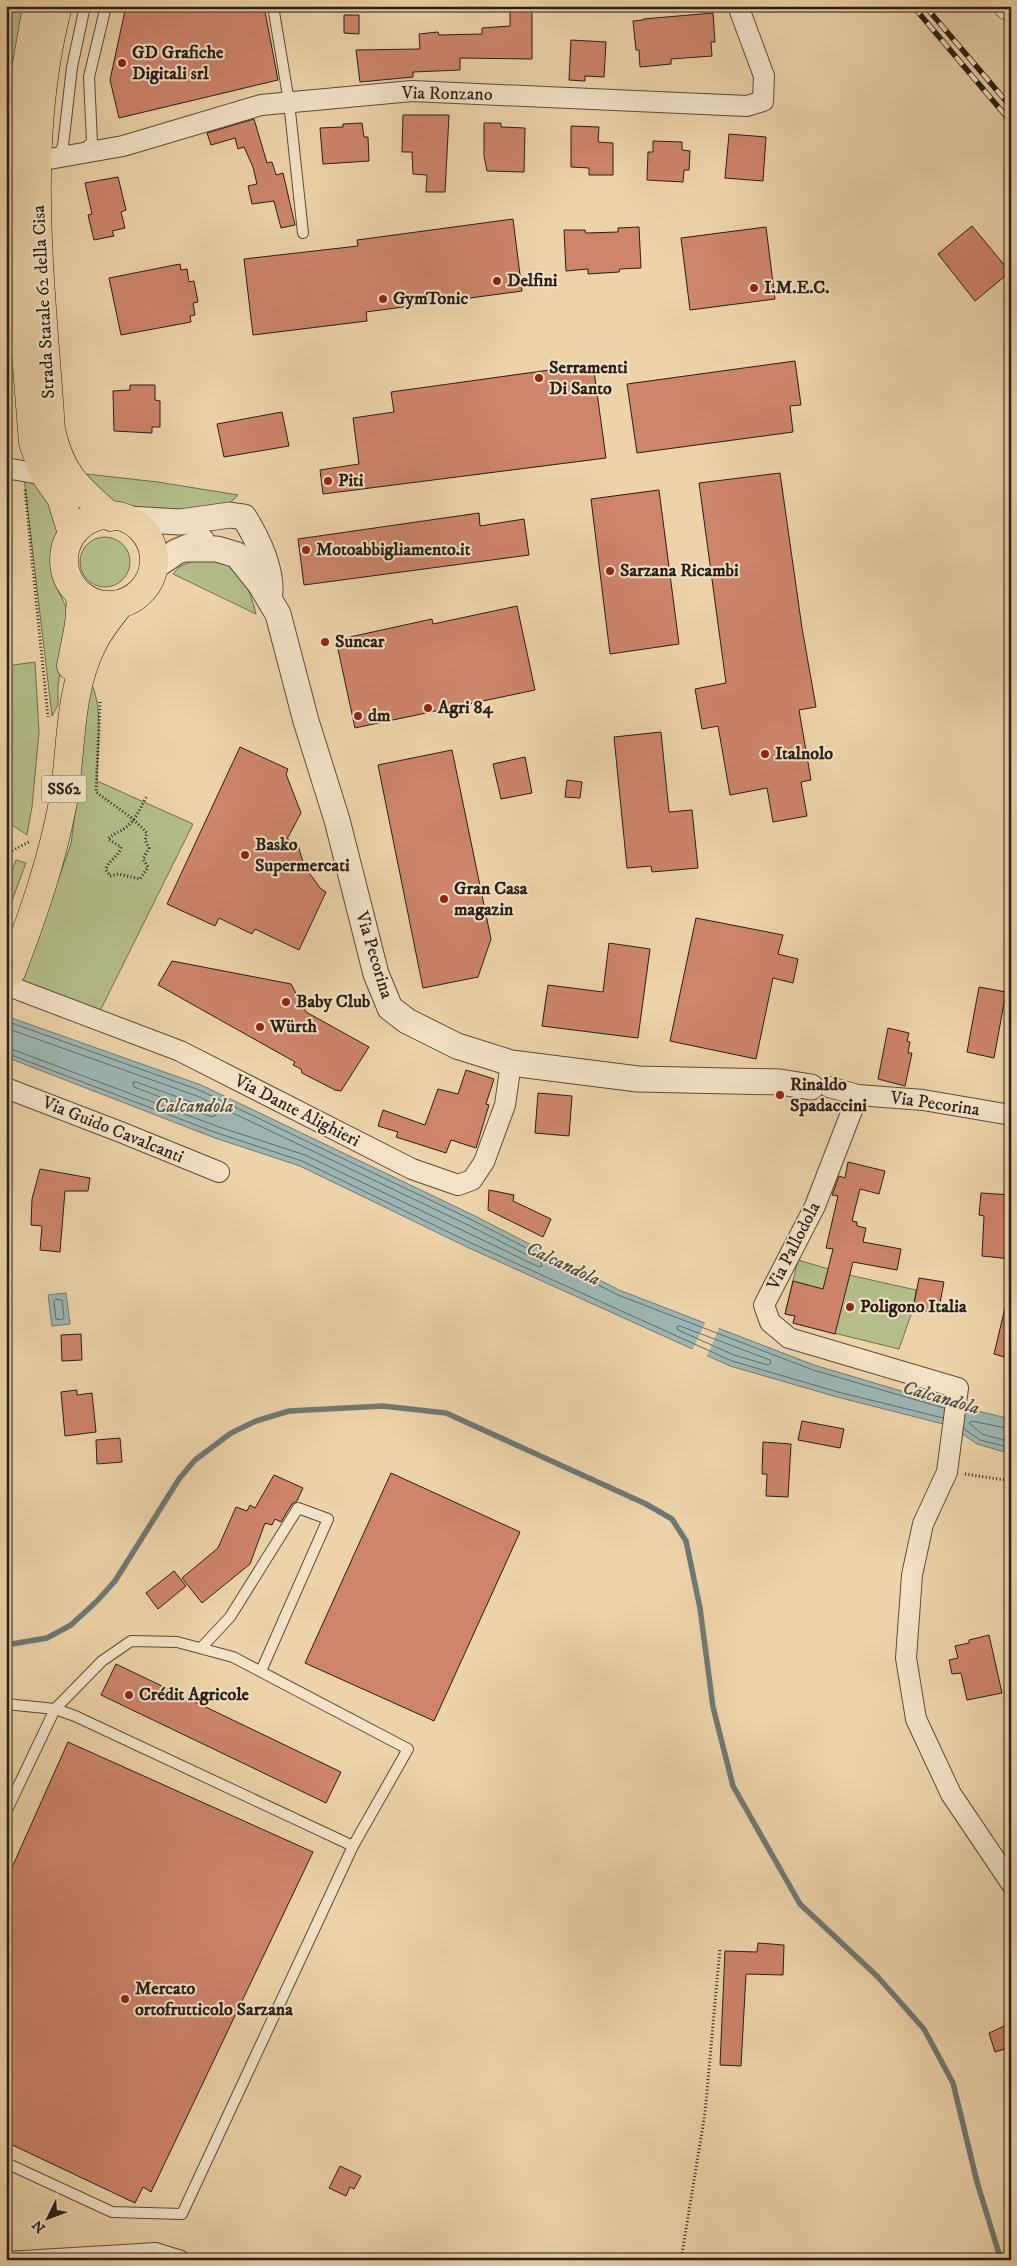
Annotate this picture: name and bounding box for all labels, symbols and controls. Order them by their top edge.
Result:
place label: GD Grafiche Digitali srl [132,42,224,85]
marker: GD Grafiche Digitali srl [116,57,128,69]
street label: Via Ronzano [400,82,493,106]
street label: Strada Statale 62 della Cisa [28,204,60,399]
place label: Delfini [507,270,558,292]
marker: Delfini [491,275,503,287]
place label: I.M.E.C. [764,277,829,299]
marker: I.M.E.C. [748,282,760,294]
place label: GymTonic [393,288,468,310]
marker: GymTonic [377,293,389,305]
place label: Serramenti Di Santo [549,357,628,400]
marker: Serramenti Di Santo [533,372,545,384]
place label: Piti [338,470,364,492]
marker: Piti [322,475,334,487]
place label: Motoabbigliamento.it [316,539,471,561]
marker: Motoabbigliamento.it [300,544,312,556]
place label: Sarzana Ricambi [620,560,739,582]
marker: Sarzana Ricambi [604,565,616,577]
place label: Suncar [335,631,385,653]
marker: Suncar [319,636,331,648]
place label: Agri 84 [437,697,493,719]
marker: Agri 84 [422,702,434,714]
place label: dm [368,705,391,727]
marker: dm [352,710,364,722]
place label: Italnolo [775,743,833,765]
marker: Italnolo [759,748,771,760]
road number: SS62 [42,776,86,802]
place label: Basko Supermercati [255,834,350,877]
marker: Basko Supermercati [239,849,251,861]
place label: Gran Casa magazin [454,878,528,921]
marker: Gran Casa magazin [438,893,450,905]
street label: Via Pecorina [350,908,398,1002]
place label: Baby Club [296,991,371,1013]
marker: Baby Club [280,996,292,1008]
place label: Würth [269,1016,318,1038]
marker: Würth [254,1021,266,1033]
street label: Via Dante Alighieri [230,1069,363,1152]
place label: Rinaldo Spadaccini [790,1074,867,1117]
street label: Via Pecorina [888,1087,981,1121]
marker: Rinaldo Spadaccini [774,1089,786,1101]
street label: Via Guido Cavalcanti [38,1091,187,1168]
water label: Calcandola [155,1095,234,1118]
street label: Via Pallodola [762,1198,826,1295]
water label: Calcandola [522,1237,604,1291]
place label: Poligono Italia [860,1296,967,1318]
marker: Poligono Italia [844,1301,856,1313]
water label: Calcandola [900,1376,982,1420]
place label: Crédit Agricole [139,1684,250,1706]
marker: Crédit Agricole [123,1689,135,1701]
place label: Mercato ortofrutticolo Sarzana [135,1978,293,2021]
marker: Mercato ortofrutticolo Sarzana [119,1993,131,2005]
north arrow [22,2194,72,2244]
text: N [28,2215,50,2236]

